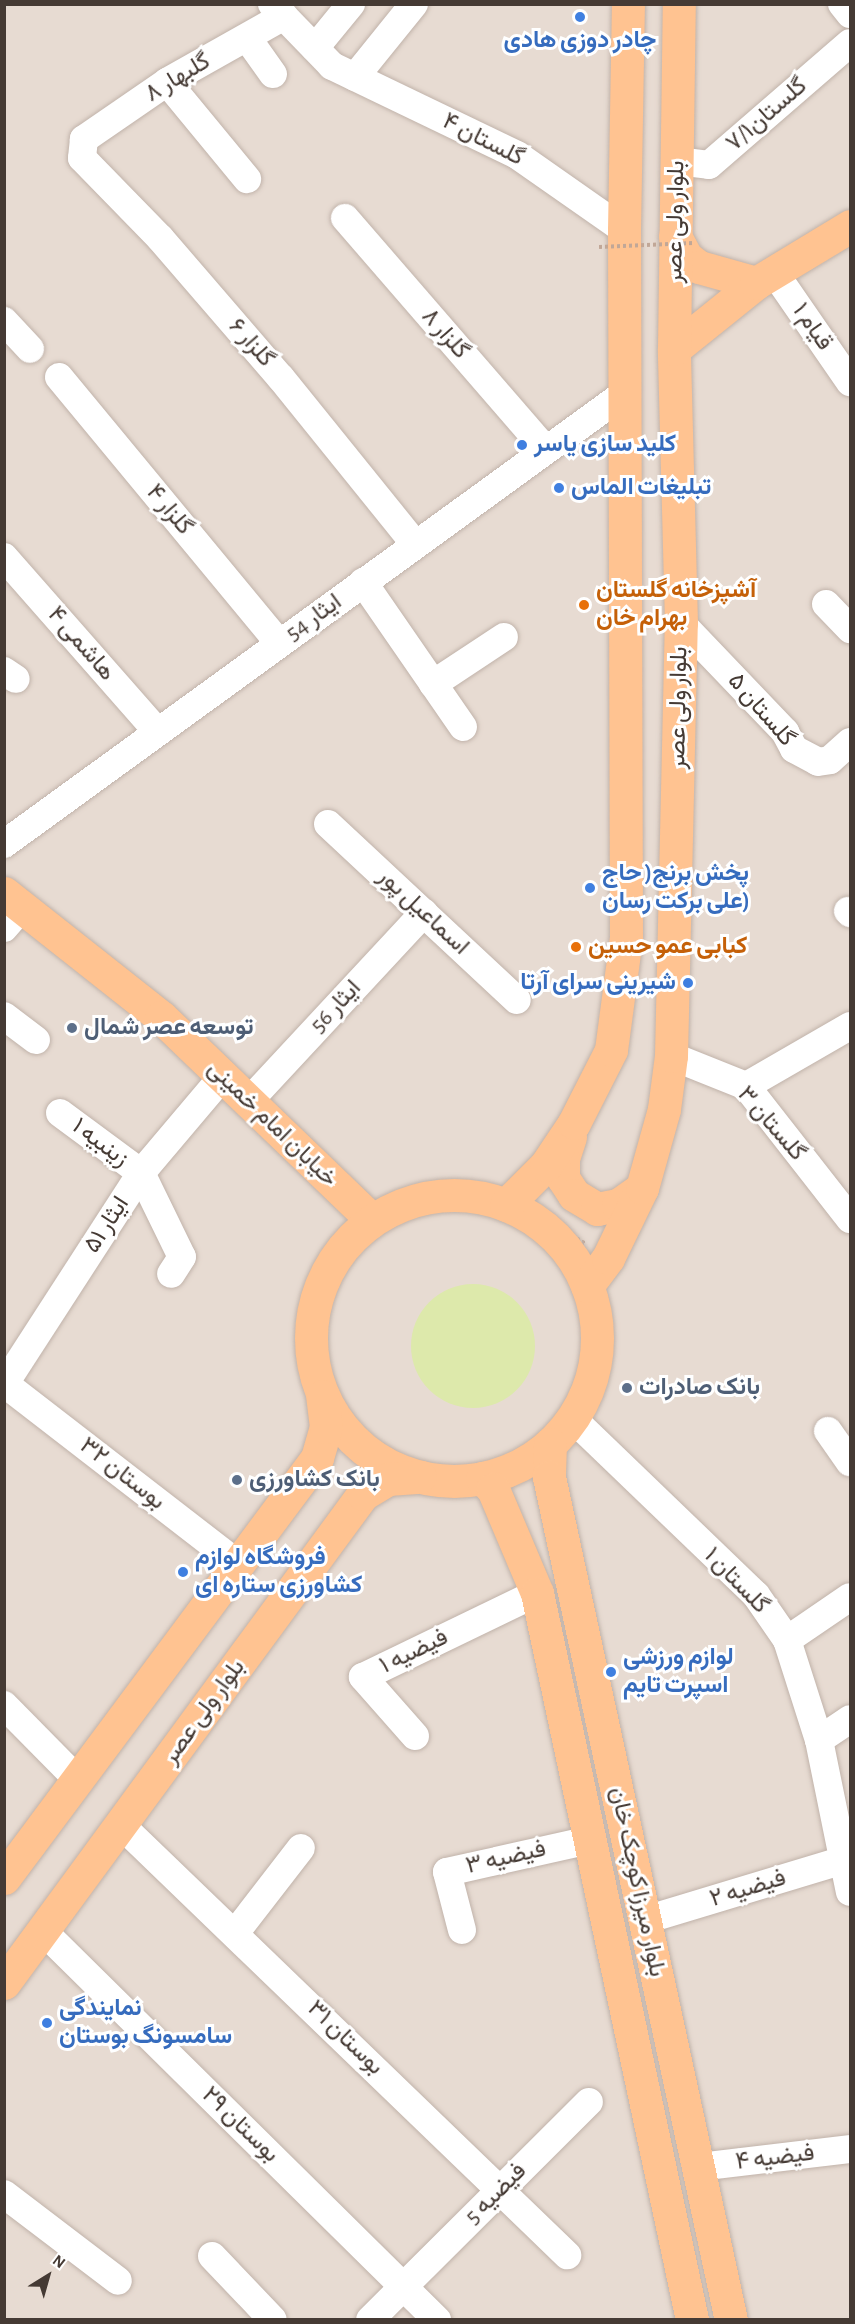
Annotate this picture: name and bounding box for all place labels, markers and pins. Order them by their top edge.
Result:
marker: چادر دوزی هادی [573,10,587,24]
place label: چادر دوزی هادی [504,27,656,55]
place label: کلید سازی یاسر [534,431,676,459]
marker: کلید سازی یاسر [515,438,529,452]
place label: تبلیغات الماس [571,474,711,502]
marker: تبلیغات الماس [552,481,566,495]
place label: آشپزخانه گلستان بهرام خان [596,577,756,633]
marker: آشپزخانه گلستان بهرام خان [577,598,591,612]
place label: پخش برنج( حاج علی برکت رسان) [602,860,750,916]
marker: پخش برنج( حاج علی برکت رسان) [583,881,597,895]
place label: کبابی عمو حسین [588,933,747,961]
marker: کبابی عمو حسین [569,940,583,954]
place label: شیرینی سرای آرتا [520,969,676,997]
marker: شیرینی سرای آرتا [681,976,695,990]
place label: توسعه عصر شمال [84,1014,254,1042]
marker: توسعه عصر شمال [65,1021,79,1035]
place label: بانک صادرات [639,1374,760,1402]
marker: بانک صادرات [620,1381,634,1395]
place label: بانک کشاورزی [249,1466,380,1494]
marker: بانک کشاورزی [230,1473,244,1487]
place label: فروشگاه لوازم کشاورزی ستاره ای [195,1544,362,1600]
marker: فروشگاه لوازم کشاورزی ستاره ای [176,1565,190,1579]
place label: لوازم ورزشی اسپرت تایم [623,1644,734,1700]
marker: لوازم ورزشی اسپرت تایم [604,1665,618,1679]
place label: نمایندگی سامسونگ بوستان [59,1995,232,2051]
marker: نمایندگی سامسونگ بوستان [40,2016,54,2030]

